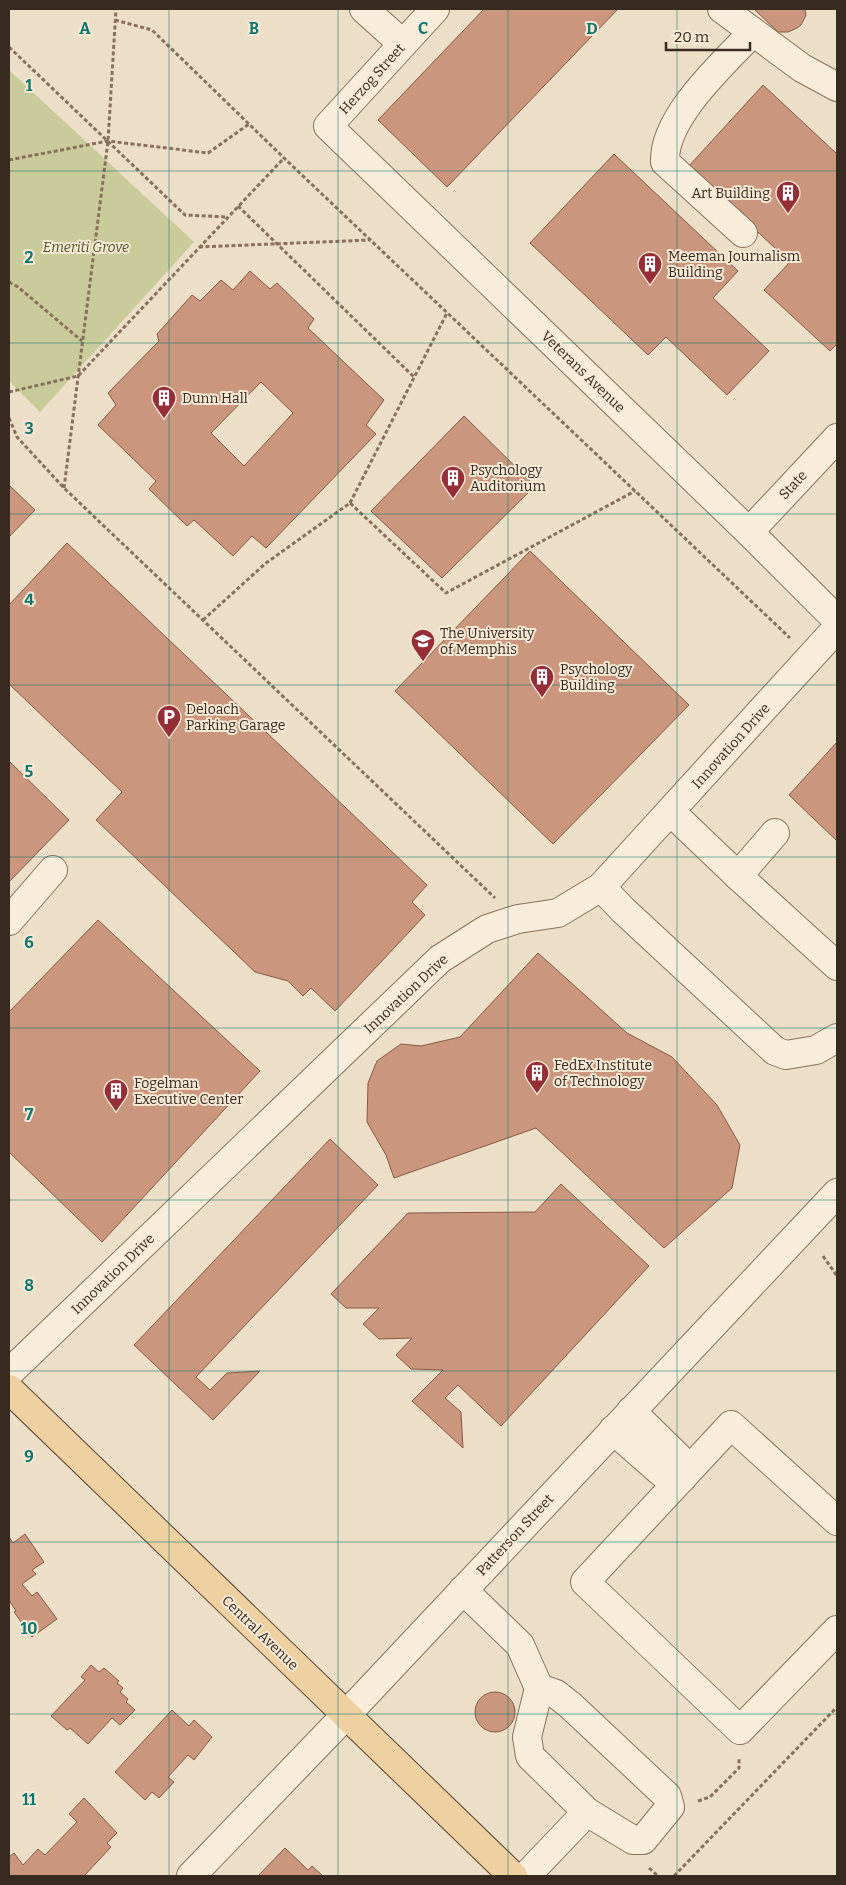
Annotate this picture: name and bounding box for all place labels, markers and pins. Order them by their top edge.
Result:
building icon: Art Building [775,180,801,214]
place label: Art Building [691,185,770,202]
place label: Meeman Journalism Building [668,248,801,281]
building icon: Meeman Journalism Building [637,251,663,285]
building icon: Dunn Hall [151,385,177,419]
place label: Dunn Hall [182,390,248,407]
place label: Psychology Auditorium [470,462,546,495]
building icon: Psychology Auditorium [440,465,466,499]
place label: The University of Memphis [440,625,535,658]
school or university icon: The University of Memphis [410,628,436,662]
place label: Psychology Building [560,661,633,694]
building icon: Psychology Building [529,664,555,698]
place label: Deloach Parking Garage [186,701,285,734]
parking icon: Deloach Parking Garage [156,704,182,738]
place label: FedEx Institute of Technology [554,1057,652,1090]
building icon: FedEx Institute of Technology [524,1060,550,1094]
place label: Fogelman Executive Center [134,1075,243,1108]
building icon: Fogelman Executive Center [103,1078,129,1112]

